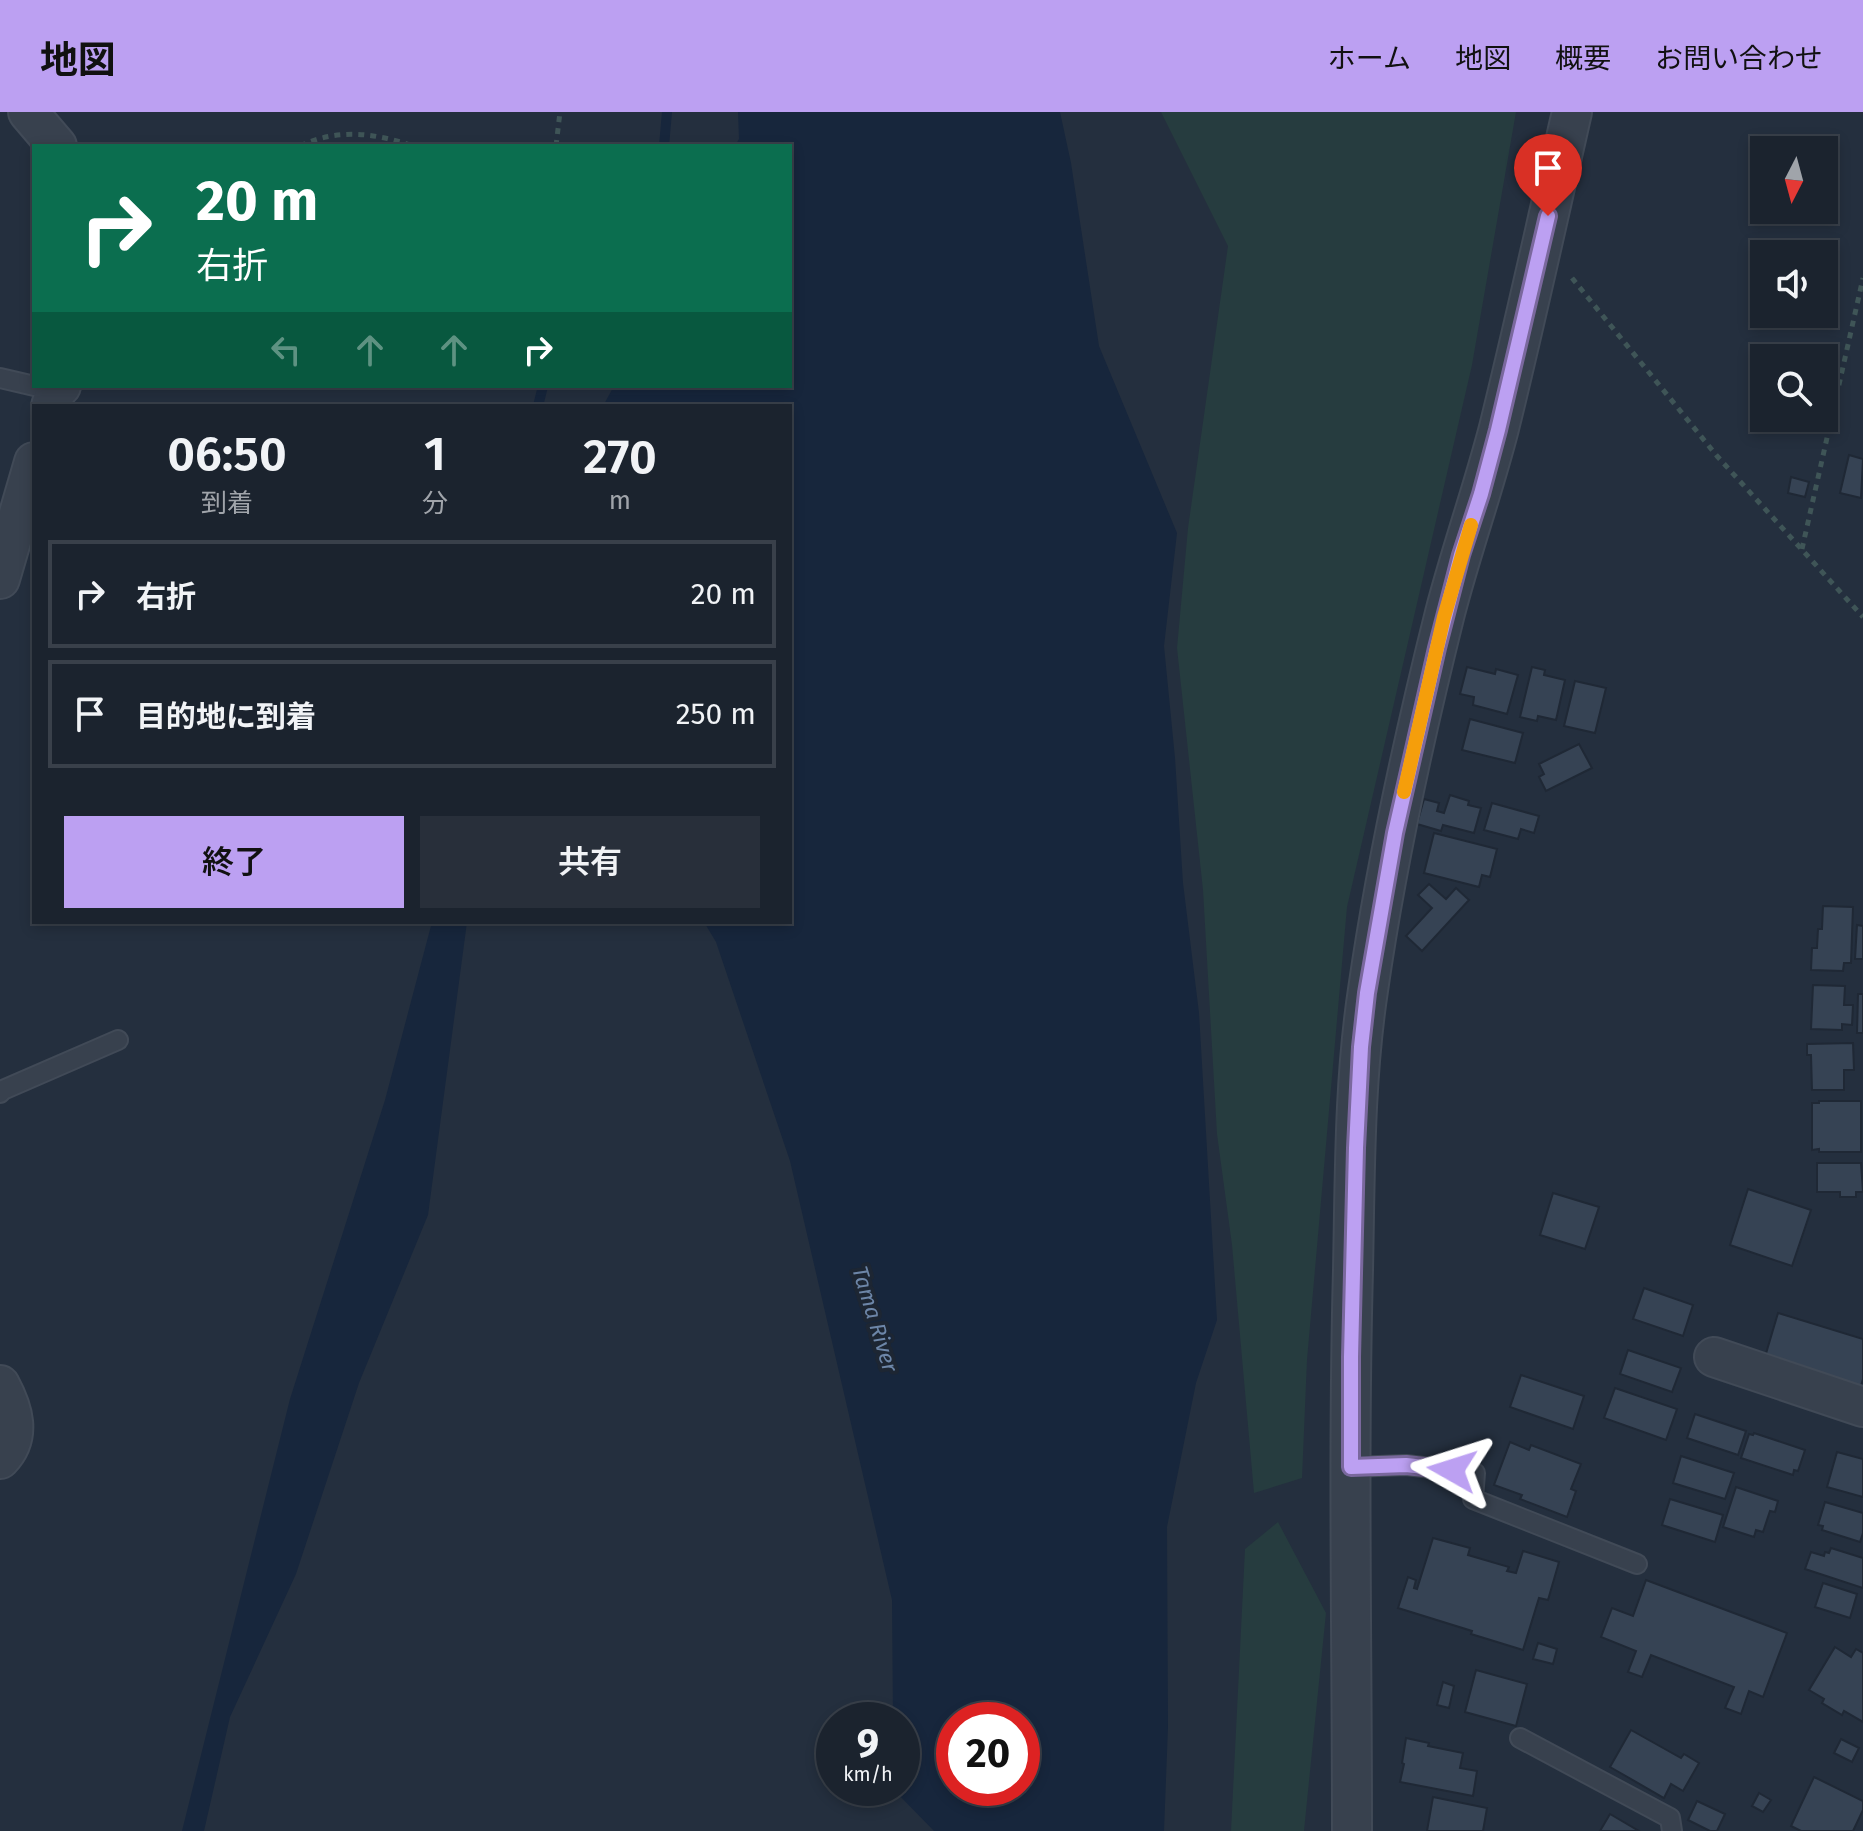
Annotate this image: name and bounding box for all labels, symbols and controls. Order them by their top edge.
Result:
text: 地図 [40,37,116,83]
text: ホーム [1328,42,1411,75]
text: 地図 [1455,42,1511,75]
text: 概要 [1555,42,1611,75]
text: お問い合わせ [1655,42,1823,75]
pin [1514,134,1582,216]
north arrow [1750,136,1838,224]
map controls [1750,136,1838,432]
icon: arrive [1526,146,1570,190]
text: 20 m [196,168,318,235]
icon: right [64,176,168,280]
button: sound [1750,240,1838,328]
text: 右折 [196,244,268,288]
icon: left [264,328,308,372]
icon: ahead [348,328,392,372]
icon: ahead [432,328,476,372]
icon: right [516,328,560,372]
button: search [1750,344,1838,432]
text: 06:50 [167,425,287,483]
text: 1 [424,425,446,483]
text: 270 [583,428,657,486]
text: m [609,485,631,516]
text: 到着 [201,488,253,519]
text: 分 [422,488,448,519]
icon: right [68,572,112,616]
text: 20 m [691,576,756,612]
text: 右折 [136,579,196,615]
icon: arrive [68,692,112,736]
text: 250 m [676,696,756,732]
text: 目的地に到着 [136,699,316,735]
button: 終了 [64,816,404,908]
button: 共有 [420,816,760,908]
water label: Tama River [846,1263,904,1376]
position arrow [1410,1428,1494,1512]
speed limit sign: 20 [936,1702,1040,1806]
text: 9 [857,1720,879,1768]
text: km/h [843,1762,893,1786]

